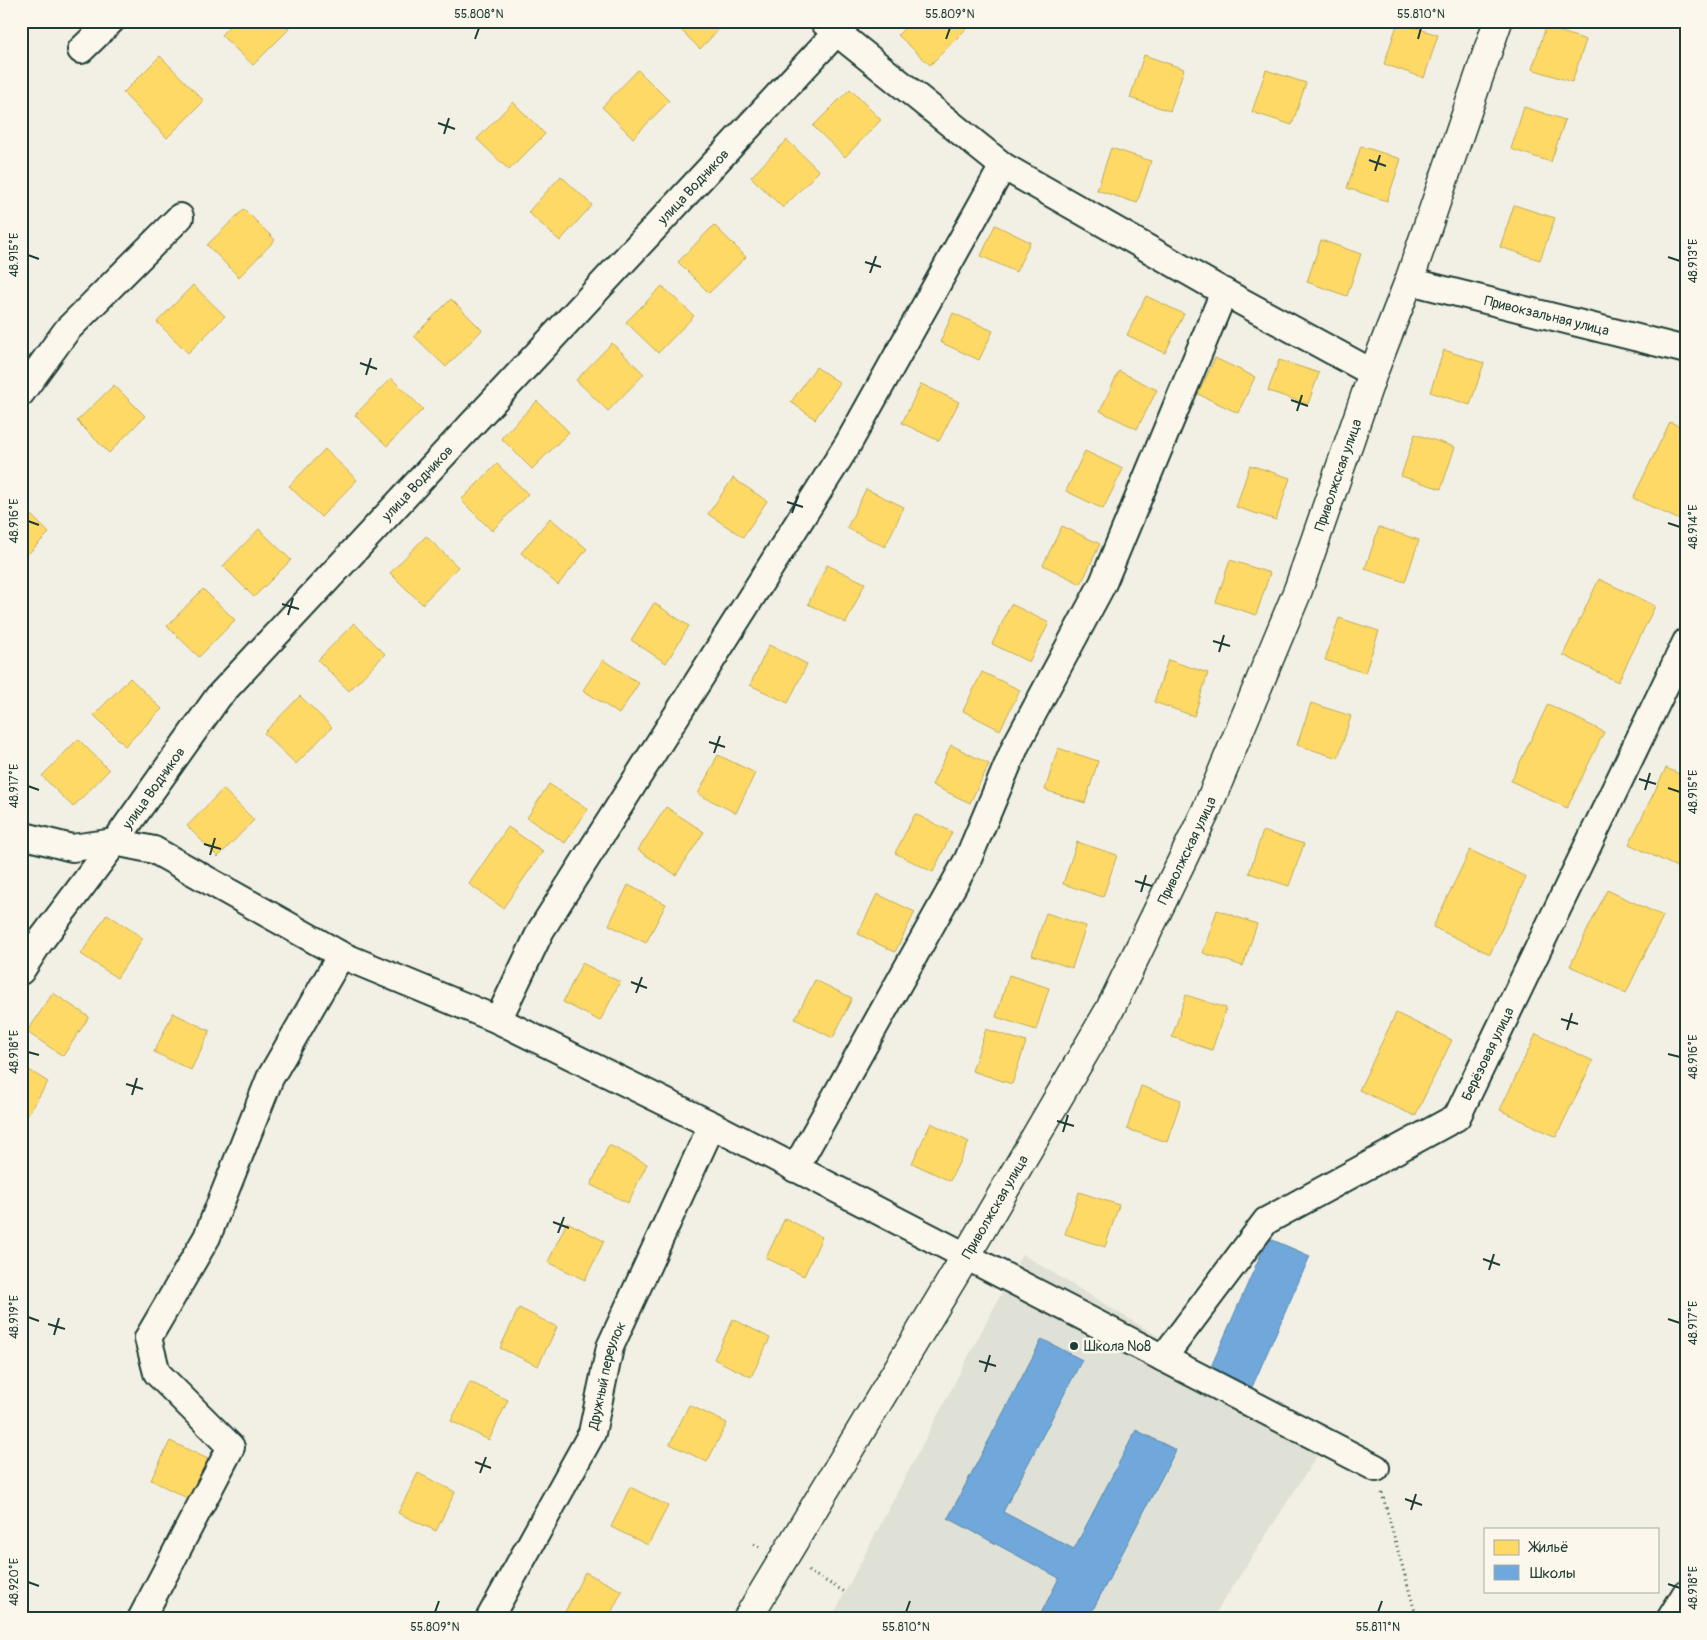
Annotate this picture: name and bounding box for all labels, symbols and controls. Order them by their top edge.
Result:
text: 55.808°N [454,7,504,22]
text: 55.809°N [925,7,975,22]
text: 55.810°N [1397,7,1445,22]
street label: улица Водников [653,145,732,228]
text: 48.915°E [7,233,22,277]
text: 48.913°E [1686,239,1701,283]
street label: Привокзальная улица [1483,292,1611,339]
street label: Приволжская улица [1311,417,1365,533]
street label: улица Водников [377,442,456,525]
text: 48.916°E [7,499,22,544]
text: 48.914°E [1686,505,1701,549]
street label: улица Водников [118,744,188,833]
text: 48.917°E [7,764,22,808]
text: 48.915°E [1686,770,1701,814]
street label: Приволжская улица [1154,794,1220,907]
street label: Берёзовая улица [1458,1004,1517,1103]
text: 48.918°E [7,1030,22,1074]
text: 48.916°E [1686,1035,1701,1080]
street label: Приволжская улица [958,1152,1032,1262]
text: 48.919°E [7,1295,22,1339]
text: 48.917°E [1686,1301,1701,1345]
street label: Дружный переулок [584,1319,629,1432]
place label: Школа №8 [1084,1338,1151,1355]
marker: Школа №8 [1068,1340,1080,1352]
legend [1484,1528,1660,1592]
text: Жильё [1528,1538,1569,1557]
text: 48.920°E [7,1558,22,1606]
text: Школы [1530,1564,1576,1583]
text: 48.918°E [1686,1566,1701,1610]
text: 55.809°N [410,1620,460,1635]
text: 55.810°N [882,1620,930,1635]
text: 55.811°N [1356,1620,1400,1635]

